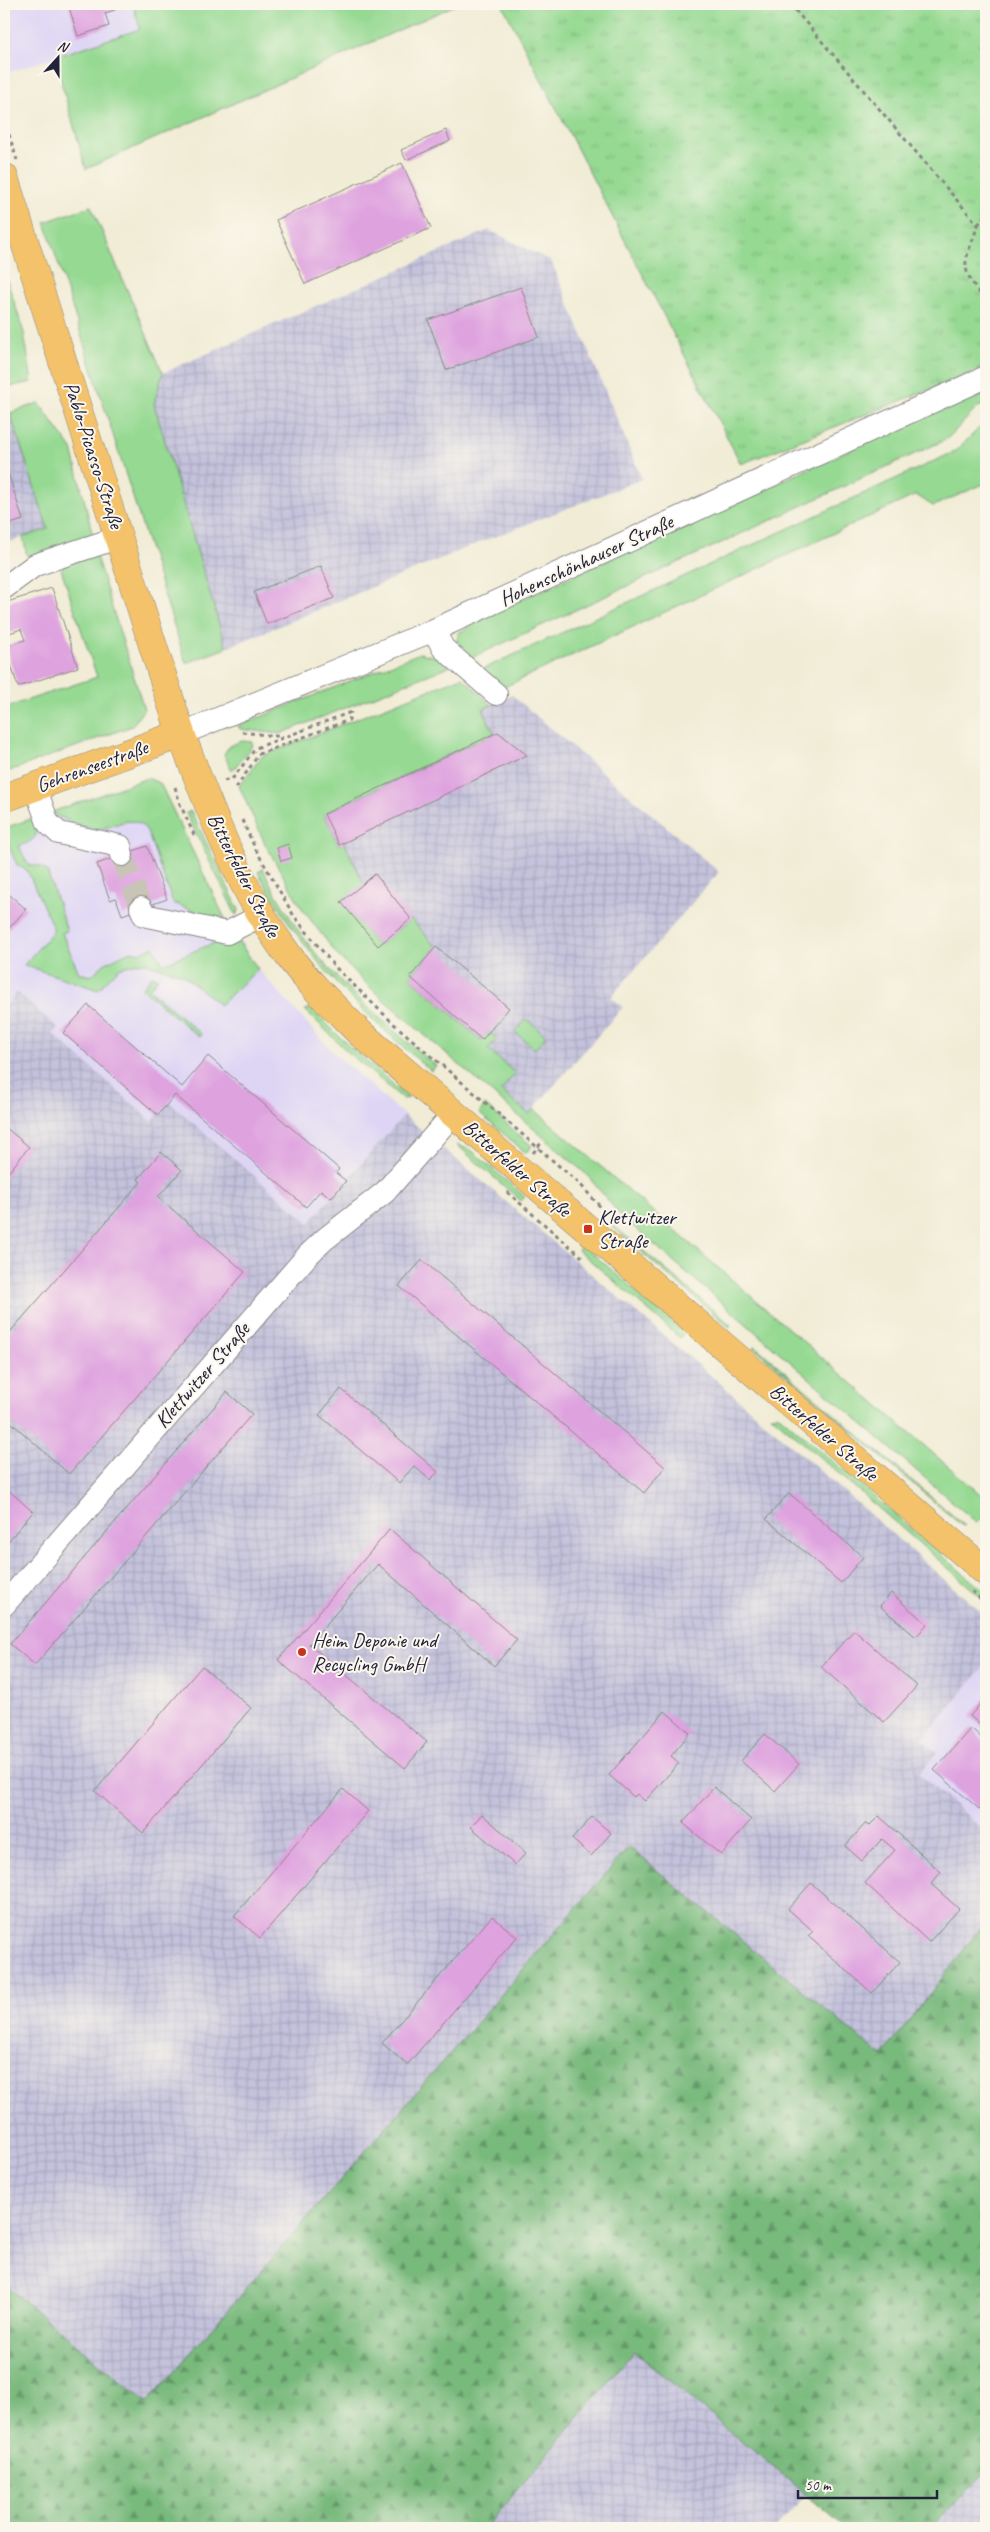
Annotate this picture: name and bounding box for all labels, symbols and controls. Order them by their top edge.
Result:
north arrow [32,32,82,82]
text: N [55,37,72,57]
street label: Pablo-Picasso-Straße [58,378,131,534]
street label: Hohenschönhauser Straße [495,507,679,612]
street label: Gehrenseestraße [33,733,153,798]
street label: Bitterfelder Straße [202,809,287,943]
street label: Bitterfelder Straße [457,1114,578,1224]
place label: Klettwitzer Straße [598,1204,678,1254]
marker: Klettwitzer Straße [582,1223,594,1235]
street label: Klettwitzer Straße [149,1315,256,1433]
street label: Bitterfelder Straße [764,1378,885,1488]
place label: Heim Deponie und Recycling GmbH [312,1627,440,1677]
marker: Heim Deponie und Recycling GmbH [296,1646,308,1658]
scale bar [798,2467,936,2499]
text: 50 m [805,2476,832,2495]

